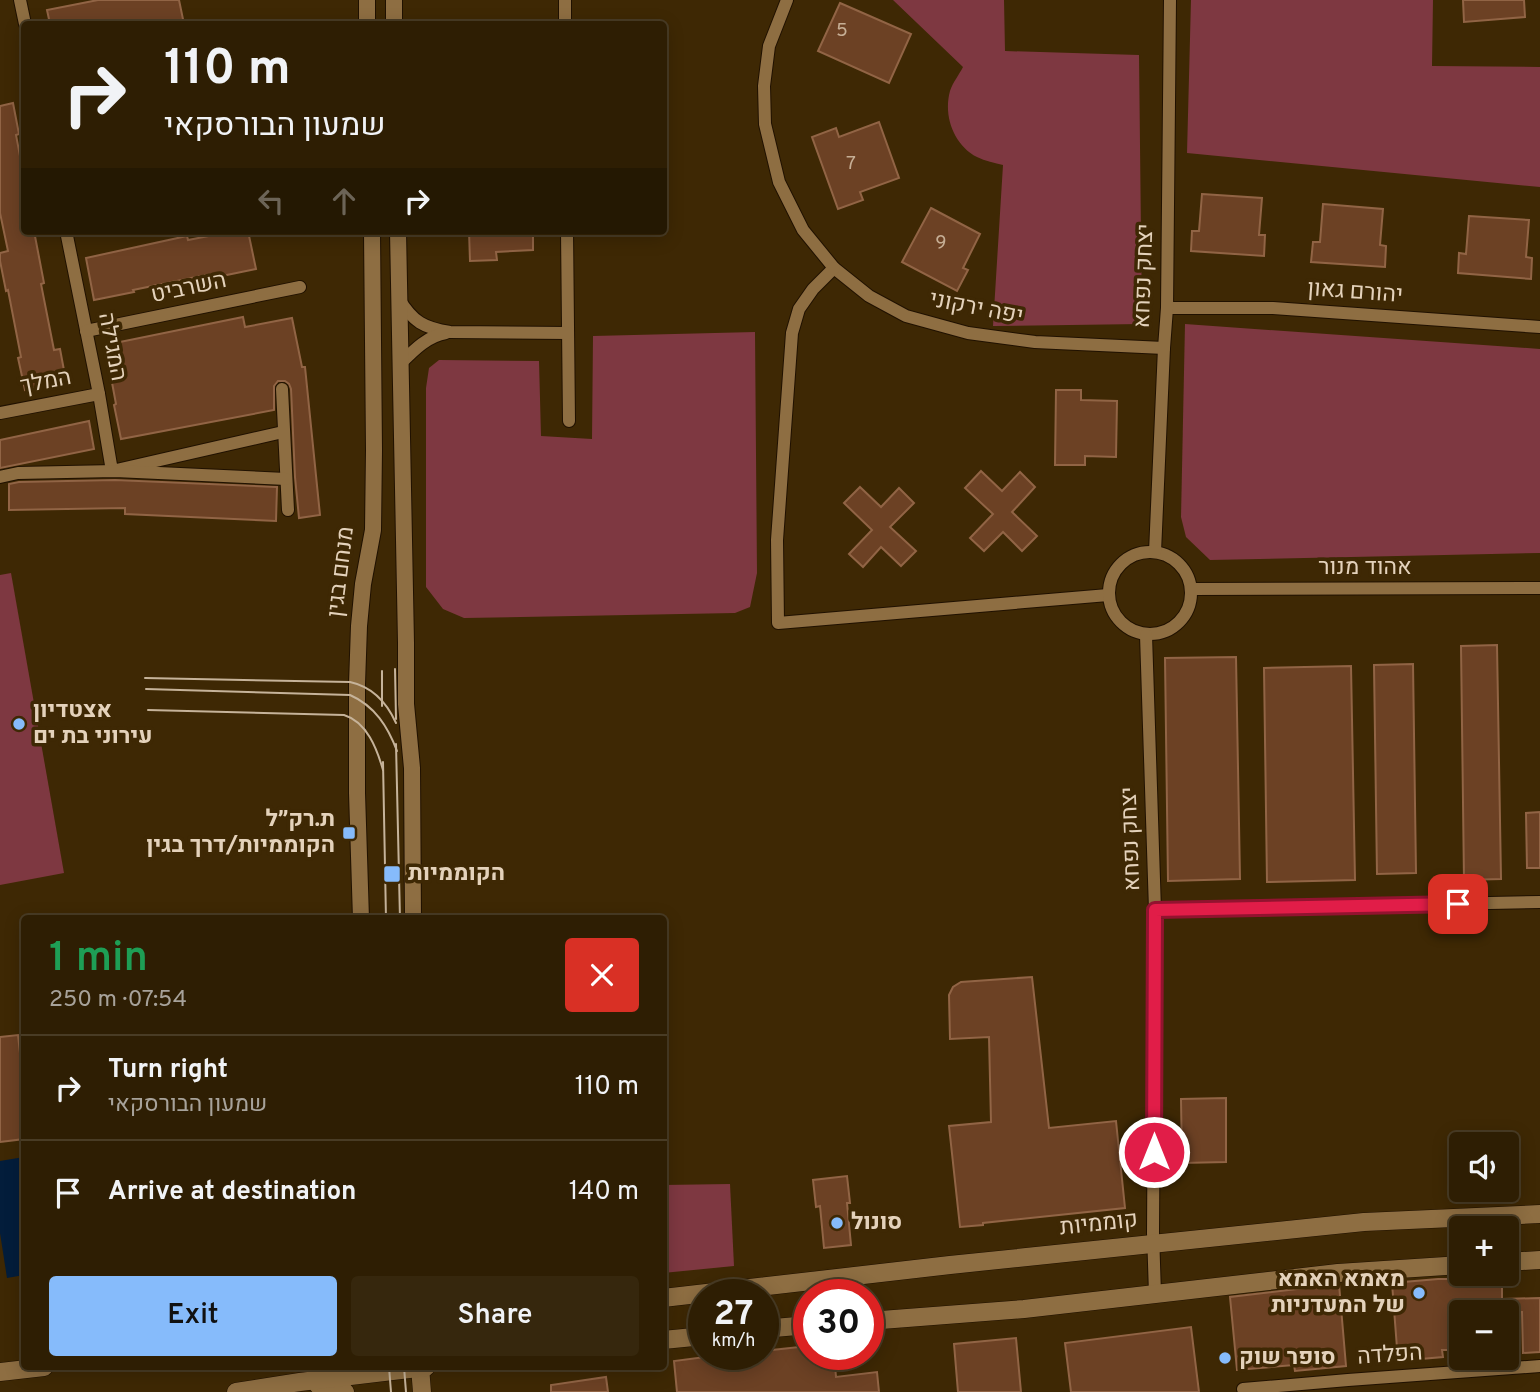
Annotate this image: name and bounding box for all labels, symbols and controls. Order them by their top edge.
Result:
house number: 5 [836,19,848,43]
text: 110 m [164,40,291,102]
icon: right [49,49,140,140]
text: שמעון הבורסקאי [164,107,386,147]
house number: 7 [846,152,856,176]
icon: left [252,182,290,220]
icon: ahead [325,182,363,220]
icon: right [398,182,436,220]
street label: יצחק נפחא [1129,223,1161,329]
house number: 9 [935,231,947,255]
street label: השרביט [149,267,229,311]
street label: יהורם גאון [1306,275,1404,311]
street label: יפה ירקוני [927,286,1025,332]
street label: המגילה [90,310,132,384]
street label: המלך [18,364,74,402]
street label: מנחם בגין [322,525,362,619]
street label: אהוד מנור [1318,554,1412,583]
place label: אצטדיון עירוני בת ים [33,697,153,752]
marker: אצטדיון עירוני בת ים [11,716,27,732]
street label: יצחק נפחא [1116,786,1148,892]
place label: ת.רק״ל הקוממיות/דרך בגין [146,806,335,861]
marker: ת.רק״ל הקוממיות/דרך בגין [341,825,357,841]
place label: הקוממיות [408,860,505,889]
marker: הקוממיות [382,864,402,884]
pin [1428,874,1488,934]
icon: arrive [1439,885,1477,923]
text: 1 min [49,933,148,986]
button: close [565,938,639,1012]
text: 250 m · 07:54 [49,986,187,1015]
text: Turn right [108,1054,228,1087]
icon: right [49,1069,87,1107]
text: 110 m [575,1071,639,1104]
text: שמעון הבורסקאי [108,1091,267,1120]
position arrow [1117,1115,1191,1189]
map controls [1449,1132,1519,1370]
button: sound [1449,1132,1519,1202]
icon: arrive [49,1174,87,1212]
text: Arrive at destination [108,1176,356,1209]
text: 140 m [569,1176,639,1209]
street label: קוממיות [1059,1206,1139,1244]
place label: סונול [851,1209,902,1238]
marker: סונול [829,1215,845,1231]
button: + [1449,1216,1519,1286]
place label: מאמא האמא של המעדניות [1271,1266,1405,1321]
button: Exit [49,1276,337,1356]
button: Share [351,1276,639,1356]
speed limit sign: 30 [793,1279,884,1370]
marker: מאמא האמא של המעדניות [1411,1285,1427,1301]
text: 27 [714,1293,753,1337]
button: − [1449,1300,1519,1370]
text: km/h [712,1330,755,1353]
street label: הפלדה [1356,1339,1424,1373]
place label: סופר שוק [1239,1344,1336,1373]
marker: סופר שוק [1217,1350,1233,1366]

